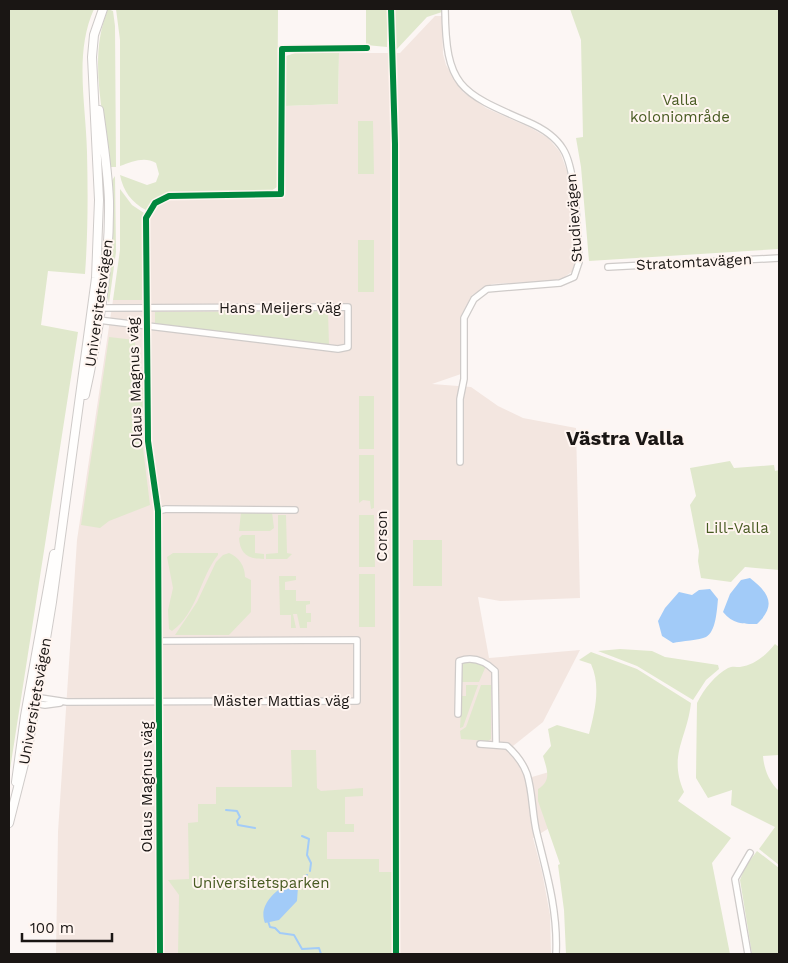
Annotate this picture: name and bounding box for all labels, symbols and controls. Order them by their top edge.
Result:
park label: Valla koloniområde [630,91,730,126]
street label: Studievägen [562,173,586,263]
street label: Universitetsvägen [81,238,117,368]
street label: Stratomtavägen [636,250,752,274]
street label: Hans Meijers väg [219,299,341,317]
street label: Olaus Magnus väg [124,317,146,449]
district label: Västra Valla [566,426,684,450]
street label: Corson [373,510,391,562]
park label: Lill-Valla [705,519,769,537]
street label: Universitetsvägen [15,636,55,766]
street label: Mäster Mattias väg [213,692,349,710]
street label: Olaus Magnus väg [138,721,156,853]
park label: Universitetsparken [192,874,330,892]
scale bar [22,910,112,942]
text: 100 m [30,919,74,937]

